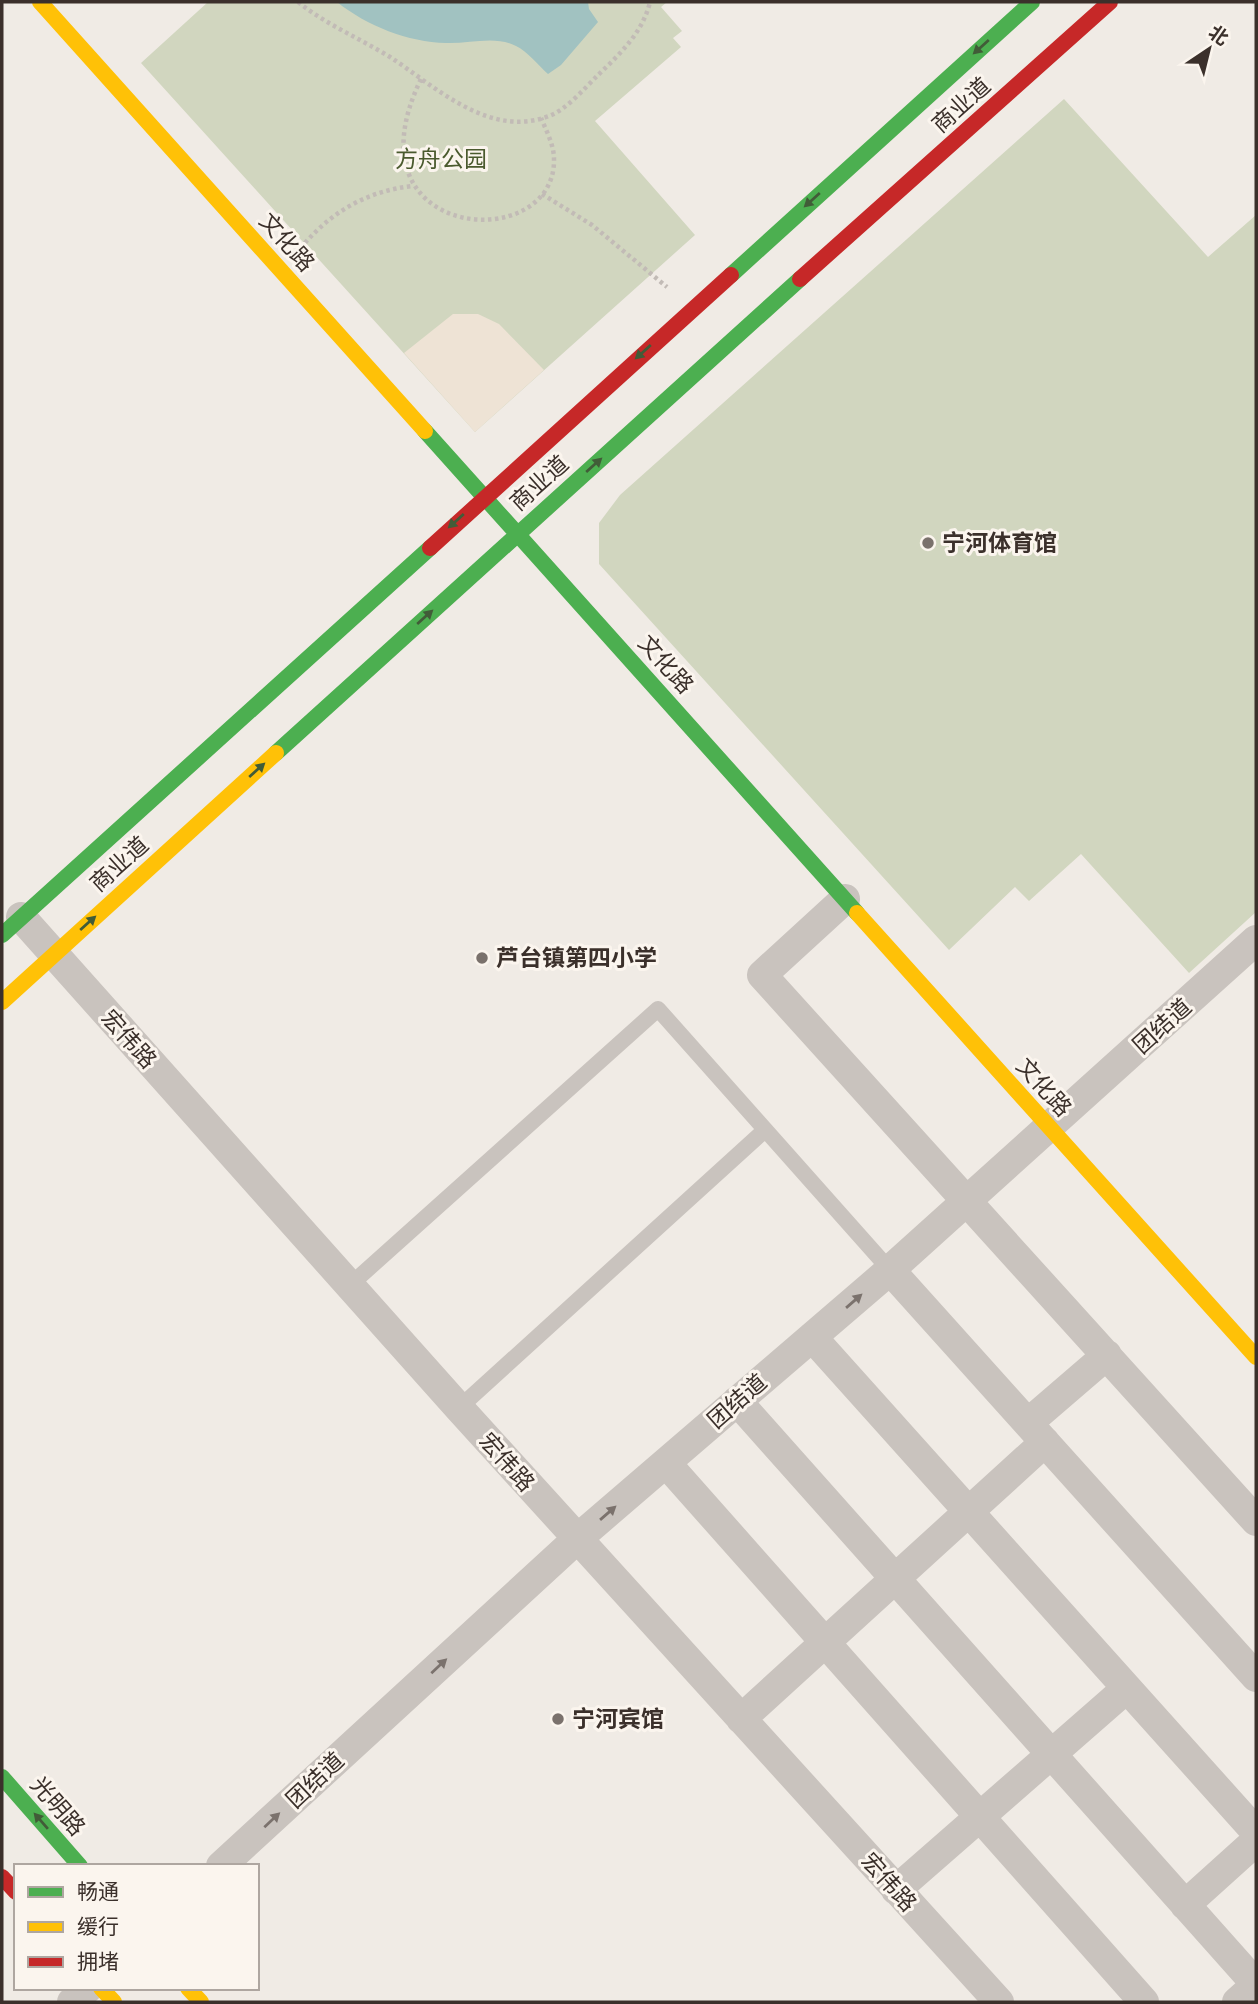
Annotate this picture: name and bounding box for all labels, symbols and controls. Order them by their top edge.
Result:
north arrow [1174,14,1244,84]
text: 北 [1204,19,1234,51]
one-way arrow [973,39,990,55]
street label: 商业道 [925,70,997,139]
park label: 方舟公园 [395,143,487,174]
one-way arrow [803,192,821,208]
street label: 文化路 [253,206,322,278]
one-way arrow [634,344,652,360]
street label: 商业道 [503,448,575,517]
one-way arrow [585,457,602,473]
one-way arrow [447,513,465,529]
place label: 宁河体育馆 [942,527,1057,558]
marker: 宁河体育馆 [920,535,936,551]
one-way arrow [416,609,434,625]
street label: 文化路 [632,628,701,700]
one-way arrow [248,762,266,778]
street label: 商业道 [83,829,155,898]
one-way arrow [79,915,97,931]
place label: 芦台镇第四小学 [496,942,657,973]
marker: 芦台镇第四小学 [474,950,490,966]
street label: 团结道 [1126,991,1198,1060]
street label: 宏伟路 [95,1003,164,1075]
street label: 文化路 [1010,1051,1079,1123]
one-way arrow [846,1294,863,1309]
street label: 团结道 [700,1366,773,1435]
street label: 宏伟路 [473,1426,542,1498]
one-way arrow [599,1506,616,1521]
one-way arrow [430,1658,448,1674]
place label: 宁河宾馆 [572,1703,664,1734]
marker: 宁河宾馆 [550,1711,566,1727]
street label: 团结道 [279,1745,350,1814]
street label: 光明路 [24,1769,93,1842]
one-way arrow [33,1812,49,1830]
one-way arrow [263,1812,280,1828]
street label: 宏伟路 [855,1846,924,1918]
legend [14,1864,259,1990]
text: 畅通 [77,1877,119,1906]
text: 缓行 [77,1912,119,1941]
text: 拥堵 [77,1947,119,1976]

